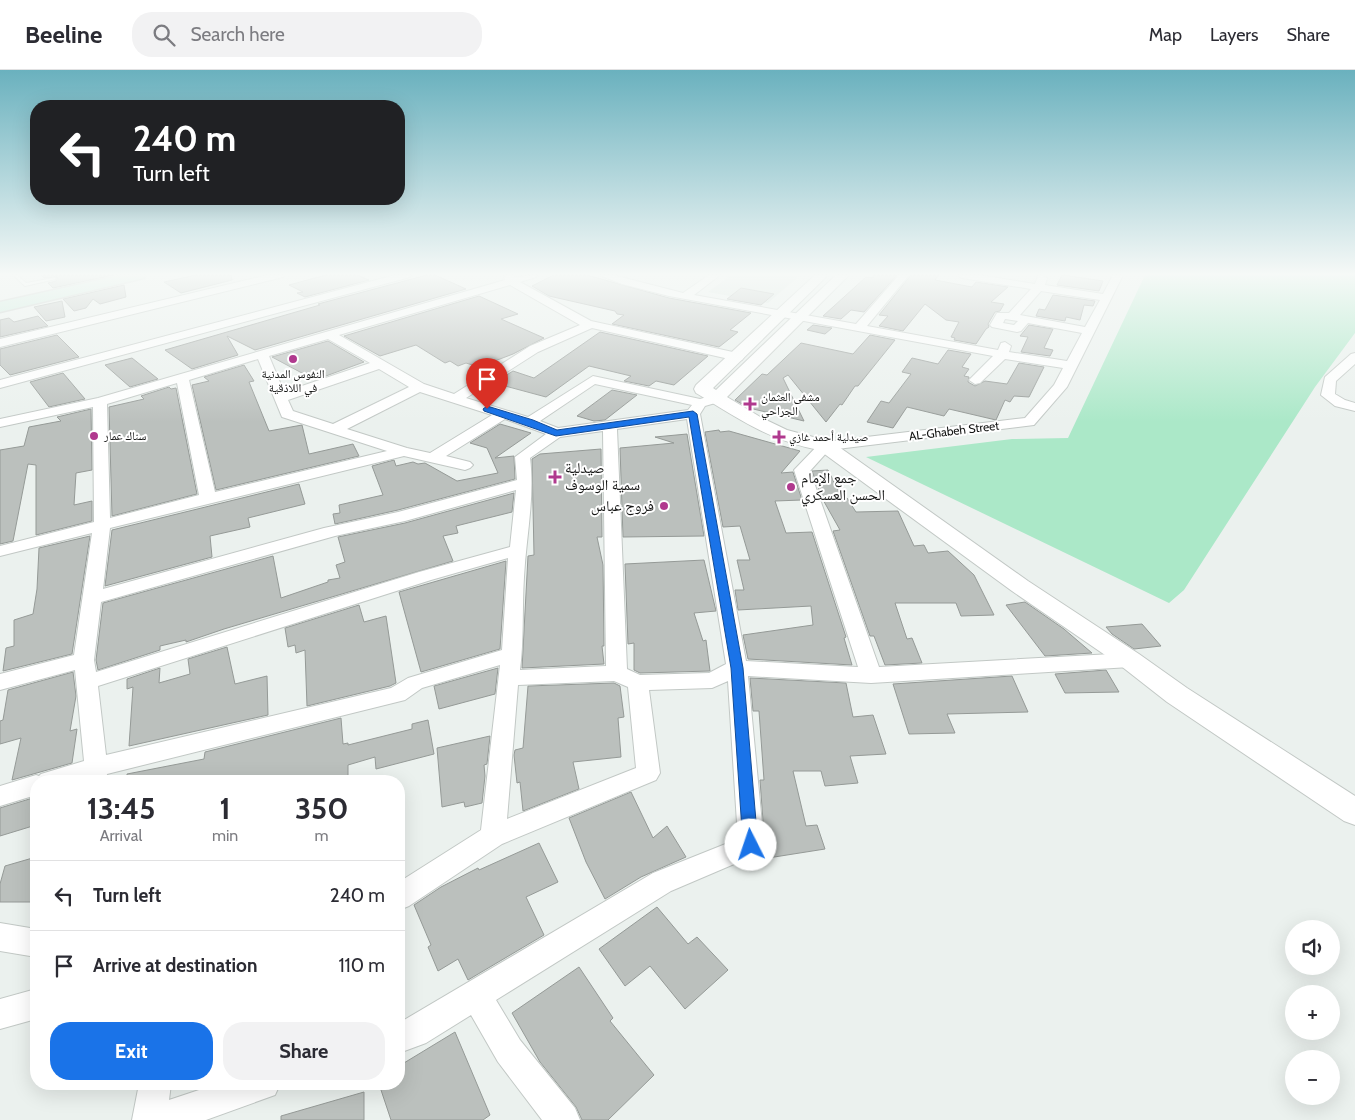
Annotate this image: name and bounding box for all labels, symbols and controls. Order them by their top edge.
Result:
search box [132,12,482,57]
text: Beeline [25,20,102,49]
icon: search [150,21,178,49]
text: Search here [190,23,285,46]
text: Map [1149,24,1182,46]
text: Layers [1210,24,1259,46]
text: Share [1287,24,1330,46]
text: 240 m [133,117,236,160]
icon: left [50,120,115,185]
text: Turn left [133,160,210,187]
marker: النفوس المدنية في اللاذقية [287,353,299,365]
pin [466,358,508,409]
icon: arrive [473,365,501,393]
place label: النفوس المدنية في اللاذقية [261,366,325,398]
place label: مشفى العثمان الجراحي [761,389,820,421]
marker: مشفى العثمان الجراحي [743,397,757,411]
street label: AL-Ghabeh Street [908,418,1000,443]
place label: سناك عمار [103,428,147,443]
place label: صيدلية أحمد غازي [789,429,868,447]
marker: سناك عمار [88,430,100,442]
marker: صيدلية أحمد غازي [773,431,785,443]
place label: صيدلية سمية الوسوف [565,459,640,494]
place label: جمع الإمام الحسن العسكري [801,469,885,507]
marker: صيدلية سمية الوسوف [549,471,561,483]
marker: جمع الإمام الحسن العسكري [785,481,797,493]
place label: فروج عباس [591,497,654,516]
marker: فروج عباس [658,500,670,512]
text: 13:45 [87,790,155,827]
text: 1 [220,790,231,827]
text: 350 [295,790,348,827]
position arrow [724,818,776,870]
text: Arrival [100,826,142,845]
text: min [212,826,238,845]
text: m [315,826,329,845]
icon: left [50,882,78,910]
text: Turn left [93,884,161,907]
text: 240 m [330,884,385,907]
map controls [1285,920,1340,1105]
button: sound [1285,920,1340,975]
icon: arrive [50,952,78,980]
text: Arrive at destination [93,954,257,977]
text: 110 m [338,954,385,977]
button: + [1285,985,1340,1040]
button: Exit [50,1022,213,1080]
button: Share [223,1022,385,1080]
button: − [1285,1050,1340,1105]

